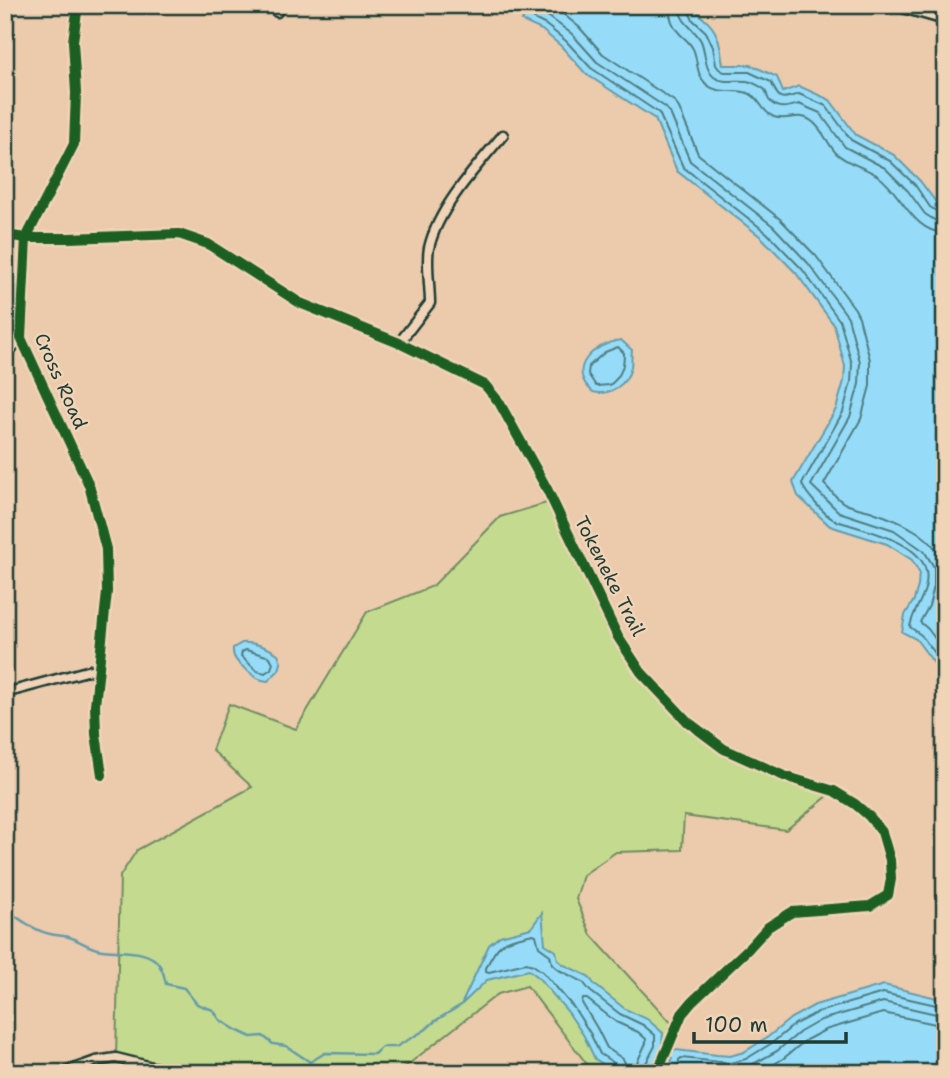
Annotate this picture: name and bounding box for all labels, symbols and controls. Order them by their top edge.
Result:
street label: Cross Road [29,329,93,433]
street label: Tokeneke Trail [569,512,651,641]
scale bar [694,1001,847,1045]
text: 100 m [705,1011,768,1039]

